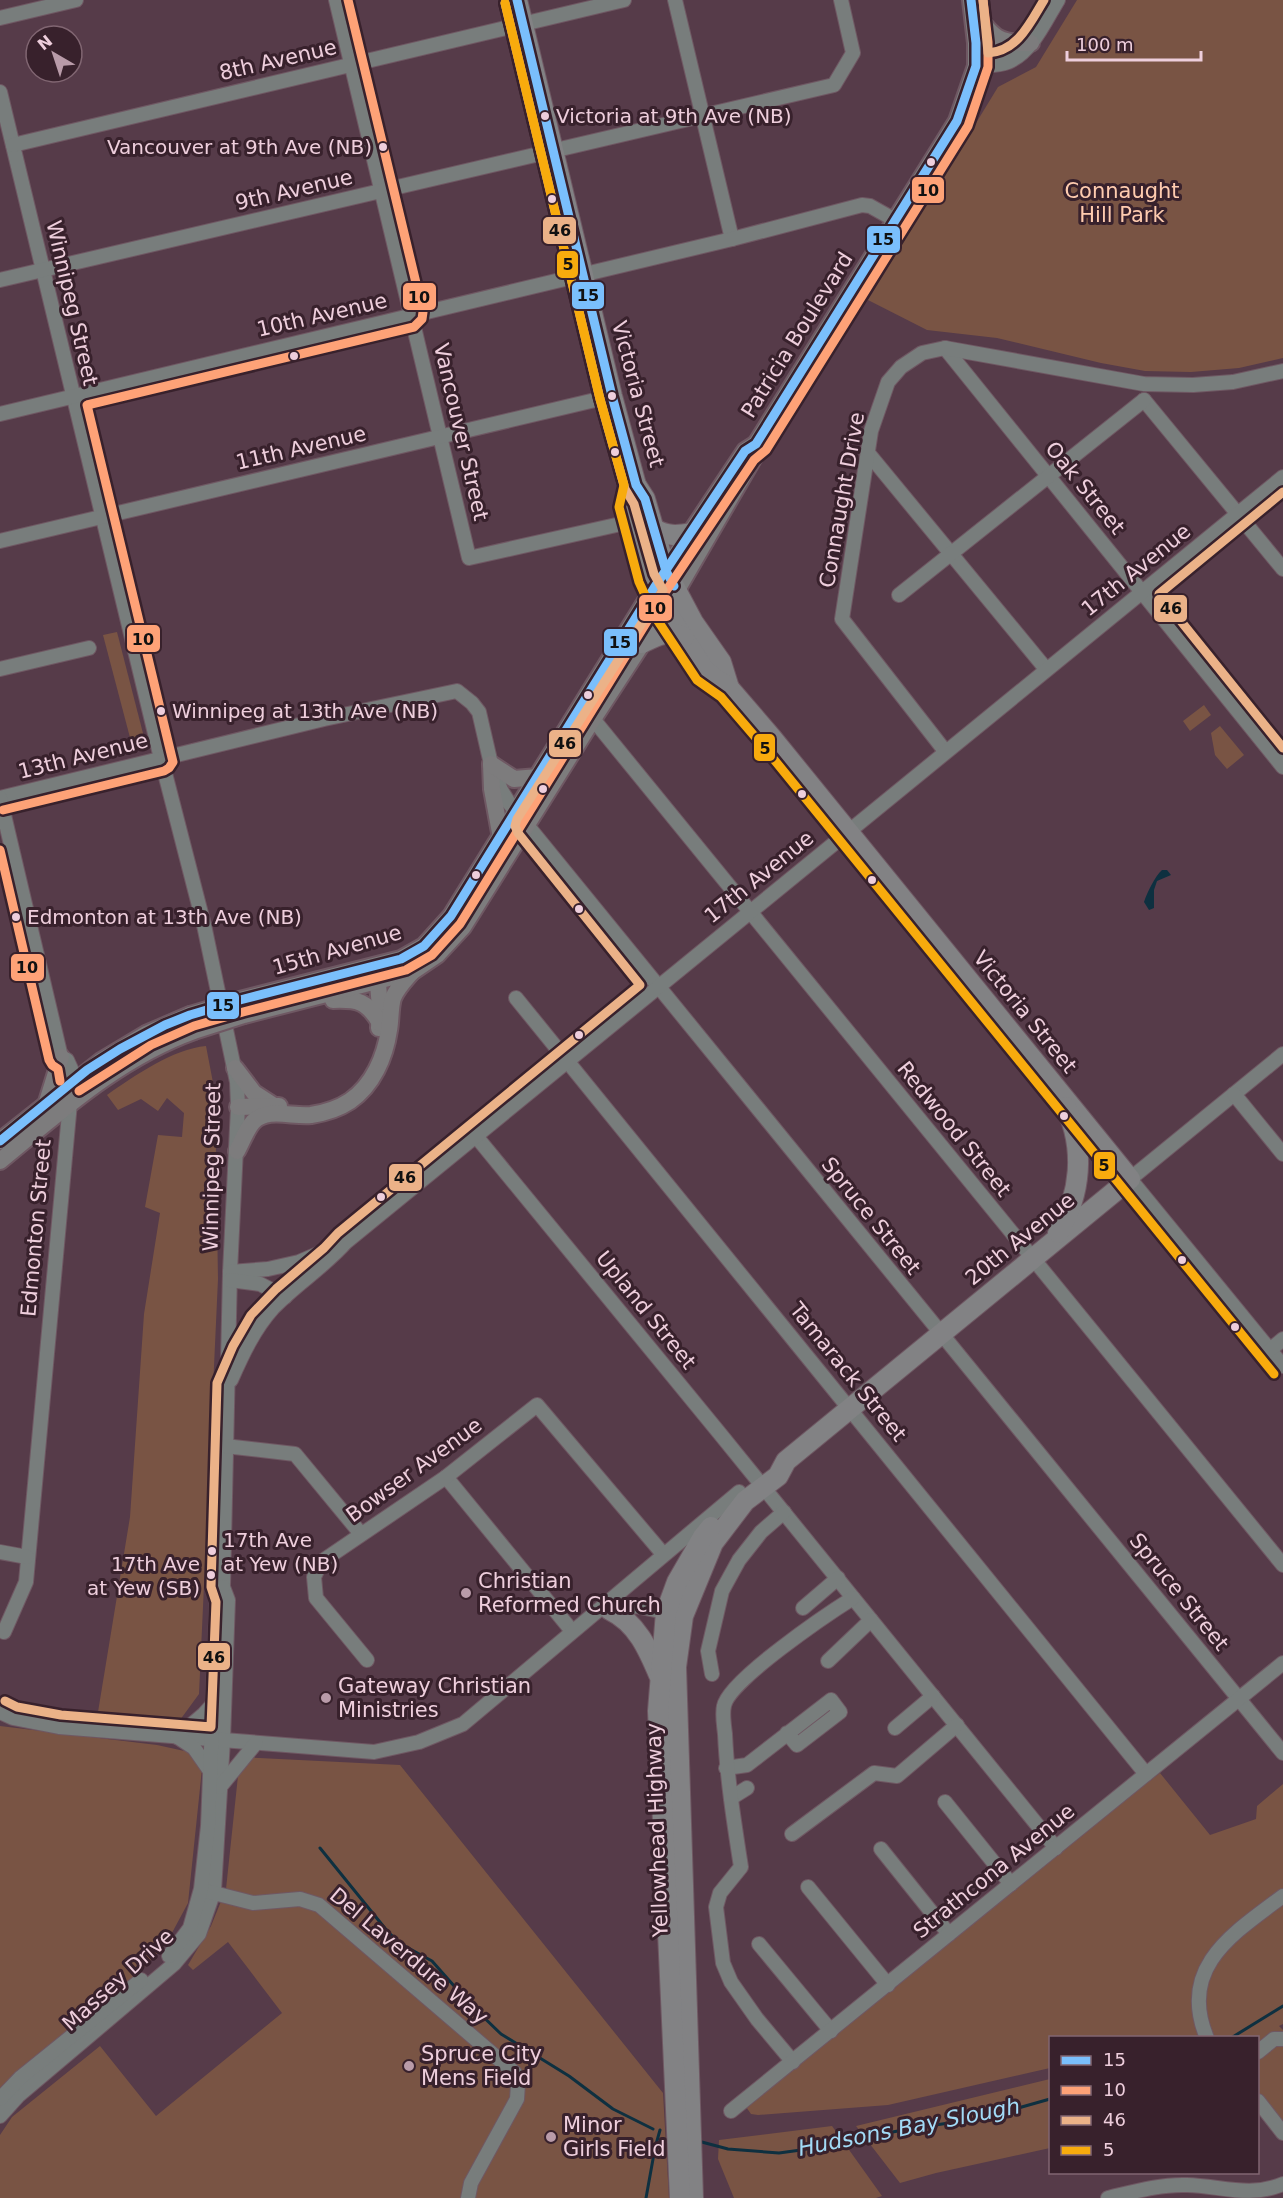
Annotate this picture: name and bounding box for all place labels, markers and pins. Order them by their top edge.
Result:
place label: Victoria at 9th Ave (NB) [556,104,792,128]
marker: Victoria at 9th Ave (NB) [539,110,551,122]
place label: Vancouver at 9th Ave (NB) [107,135,372,159]
marker: Vancouver at 9th Ave (NB) [377,141,389,153]
unlabelled marker [925,156,937,168]
unlabelled marker [546,193,558,205]
unlabelled marker [288,350,300,362]
unlabelled marker [606,390,618,402]
unlabelled marker [609,446,621,458]
unlabelled marker [582,689,594,701]
place label: Winnipeg at 13th Ave (NB) [172,699,438,723]
marker: Winnipeg at 13th Ave (NB) [155,705,167,717]
unlabelled marker [537,783,549,795]
unlabelled marker [796,788,808,800]
unlabelled marker [470,869,482,881]
unlabelled marker [866,874,878,886]
unlabelled marker [573,903,585,915]
place label: Edmonton at 13th Ave (NB) [27,905,302,929]
marker: Edmonton at 13th Ave (NB) [10,911,22,923]
unlabelled marker [573,1029,585,1041]
unlabelled marker [1058,1110,1070,1122]
unlabelled marker [375,1191,387,1203]
unlabelled marker [1176,1254,1188,1266]
unlabelled marker [1229,1321,1241,1333]
place label: 17th Ave at Yew (NB) [223,1528,338,1576]
marker: 17th Ave at Yew (NB) [206,1545,218,1557]
place label: 17th Ave at Yew (SB) [87,1552,200,1600]
marker: 17th Ave at Yew (SB) [205,1569,217,1581]
place label: Christian Reformed Church [478,1569,661,1617]
marker: Christian Reformed Church [459,1586,473,1600]
place label: Gateway Christian Ministries [338,1674,531,1722]
marker: Gateway Christian Ministries [319,1691,333,1705]
place label: Spruce City Mens Field [421,2042,542,2090]
marker: Spruce City Mens Field [402,2059,416,2073]
place label: Minor Girls Field [563,2113,666,2161]
marker: Minor Girls Field [544,2130,558,2144]

